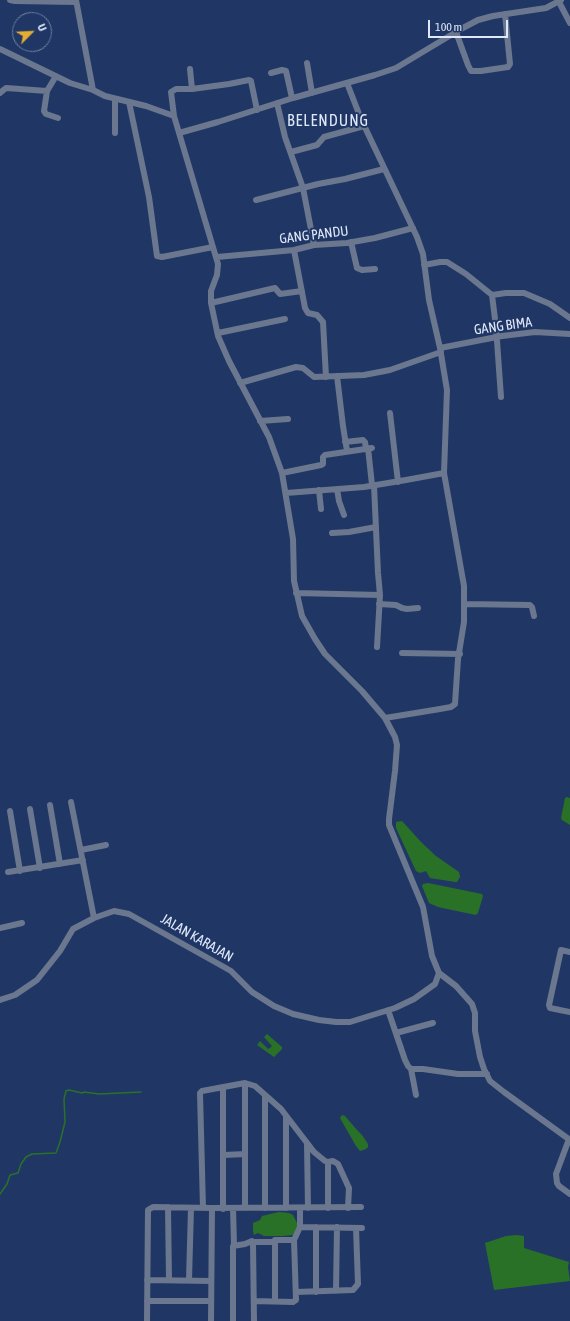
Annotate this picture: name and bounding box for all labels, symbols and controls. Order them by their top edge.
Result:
north arrow [12,12,52,52]
scale bar [430,12,510,38]
text: 100 m [435,20,462,34]
text: U [35,22,49,33]
district label: BELENDUNG [287,111,369,131]
street label: GANG PANDU [279,222,349,248]
street label: GANG BIMA [473,314,533,338]
street label: JALAN KARAJAN [158,910,236,966]

